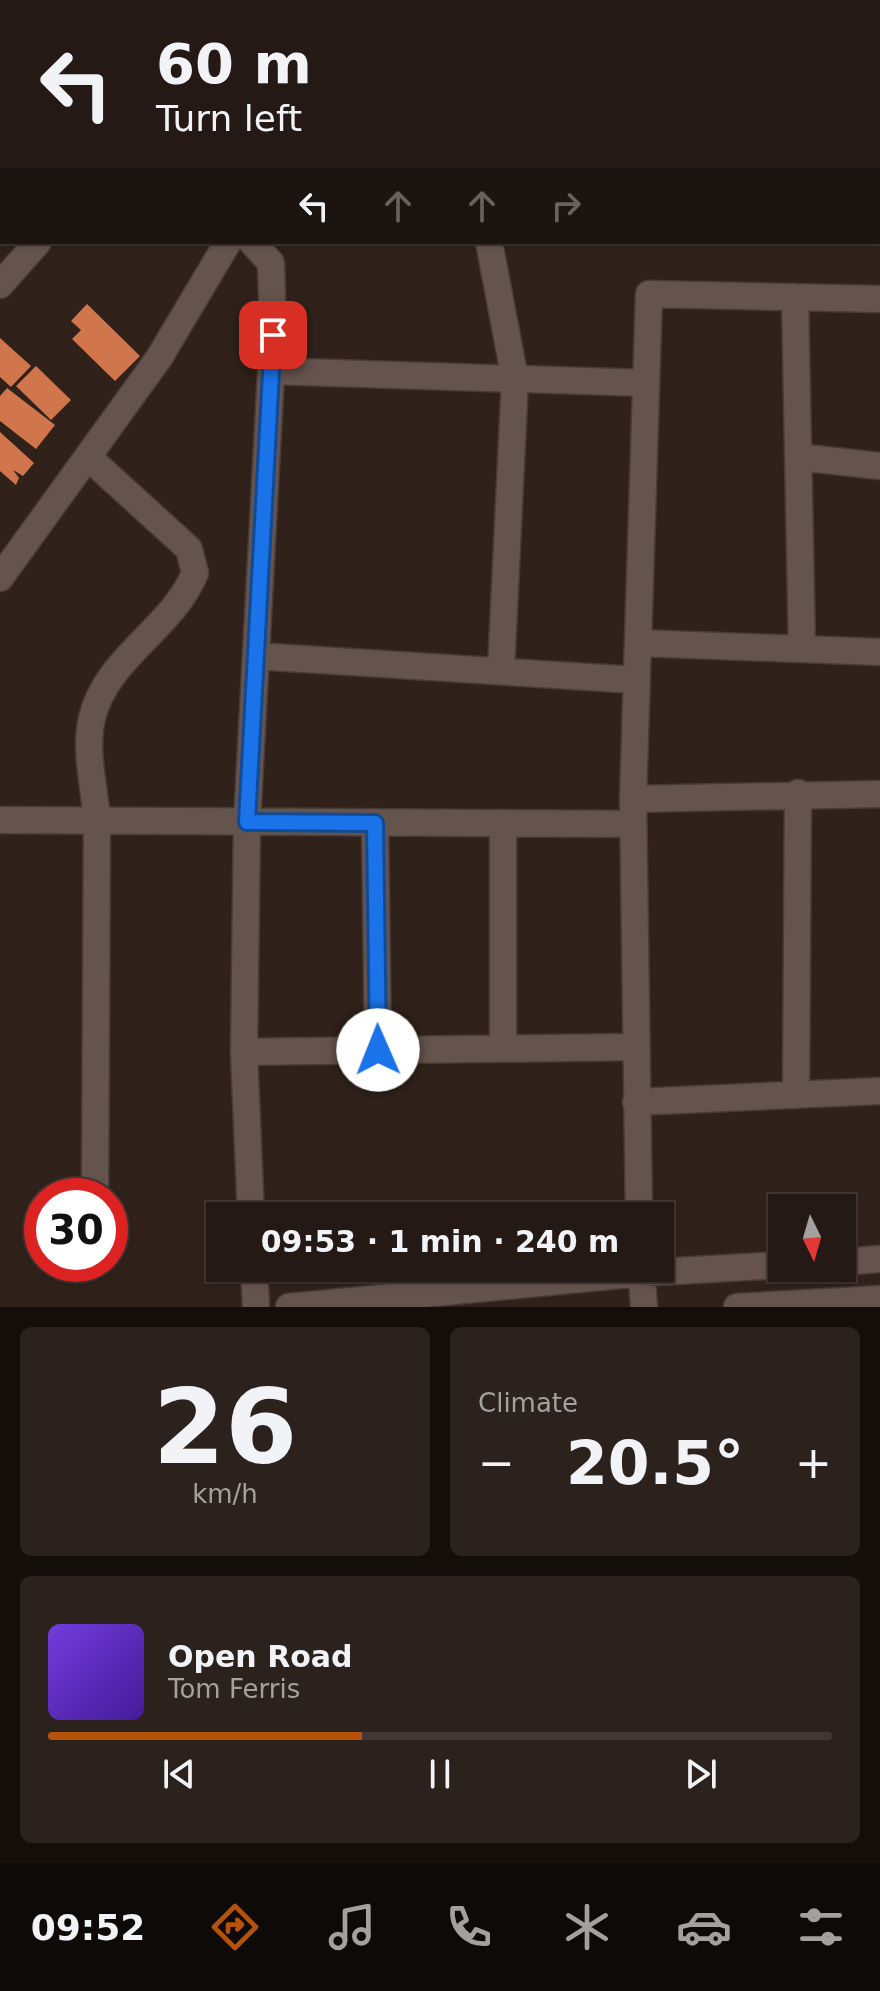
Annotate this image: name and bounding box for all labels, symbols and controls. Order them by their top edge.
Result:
text: 60 m [156,31,312,96]
icon: left [24,32,128,136]
text: Turn left [156,98,302,139]
icon: left [292,184,336,228]
icon: ahead [376,184,420,228]
icon: ahead [460,184,504,228]
icon: right [544,184,588,228]
pin [239,301,307,369]
icon: arrive [251,313,295,357]
position arrow [336,1008,420,1092]
speed limit sign: 30 [24,1178,128,1282]
north arrow [768,1194,856,1282]
map controls [768,1194,856,1282]
text: 09:53 · 1 min · 240 m [261,1224,619,1259]
text: 26 [153,1366,297,1488]
text: Climate [478,1388,578,1418]
text: 20.5° [566,1428,744,1498]
text: − [478,1437,515,1488]
text: + [795,1437,832,1488]
text: km/h [192,1479,258,1509]
text: Open Road [168,1639,353,1674]
text: Tom Ferris [168,1674,300,1704]
icon: previous [157,1752,201,1796]
icon: pause [418,1752,462,1796]
icon: next [679,1752,723,1796]
icon: directions [207,1899,263,1955]
icon: music [324,1899,380,1955]
icon: phone [441,1899,497,1955]
icon: climate [559,1899,615,1955]
icon: car [676,1899,732,1955]
icon: filters [793,1899,849,1955]
text: 09:52 [31,1907,145,1948]

